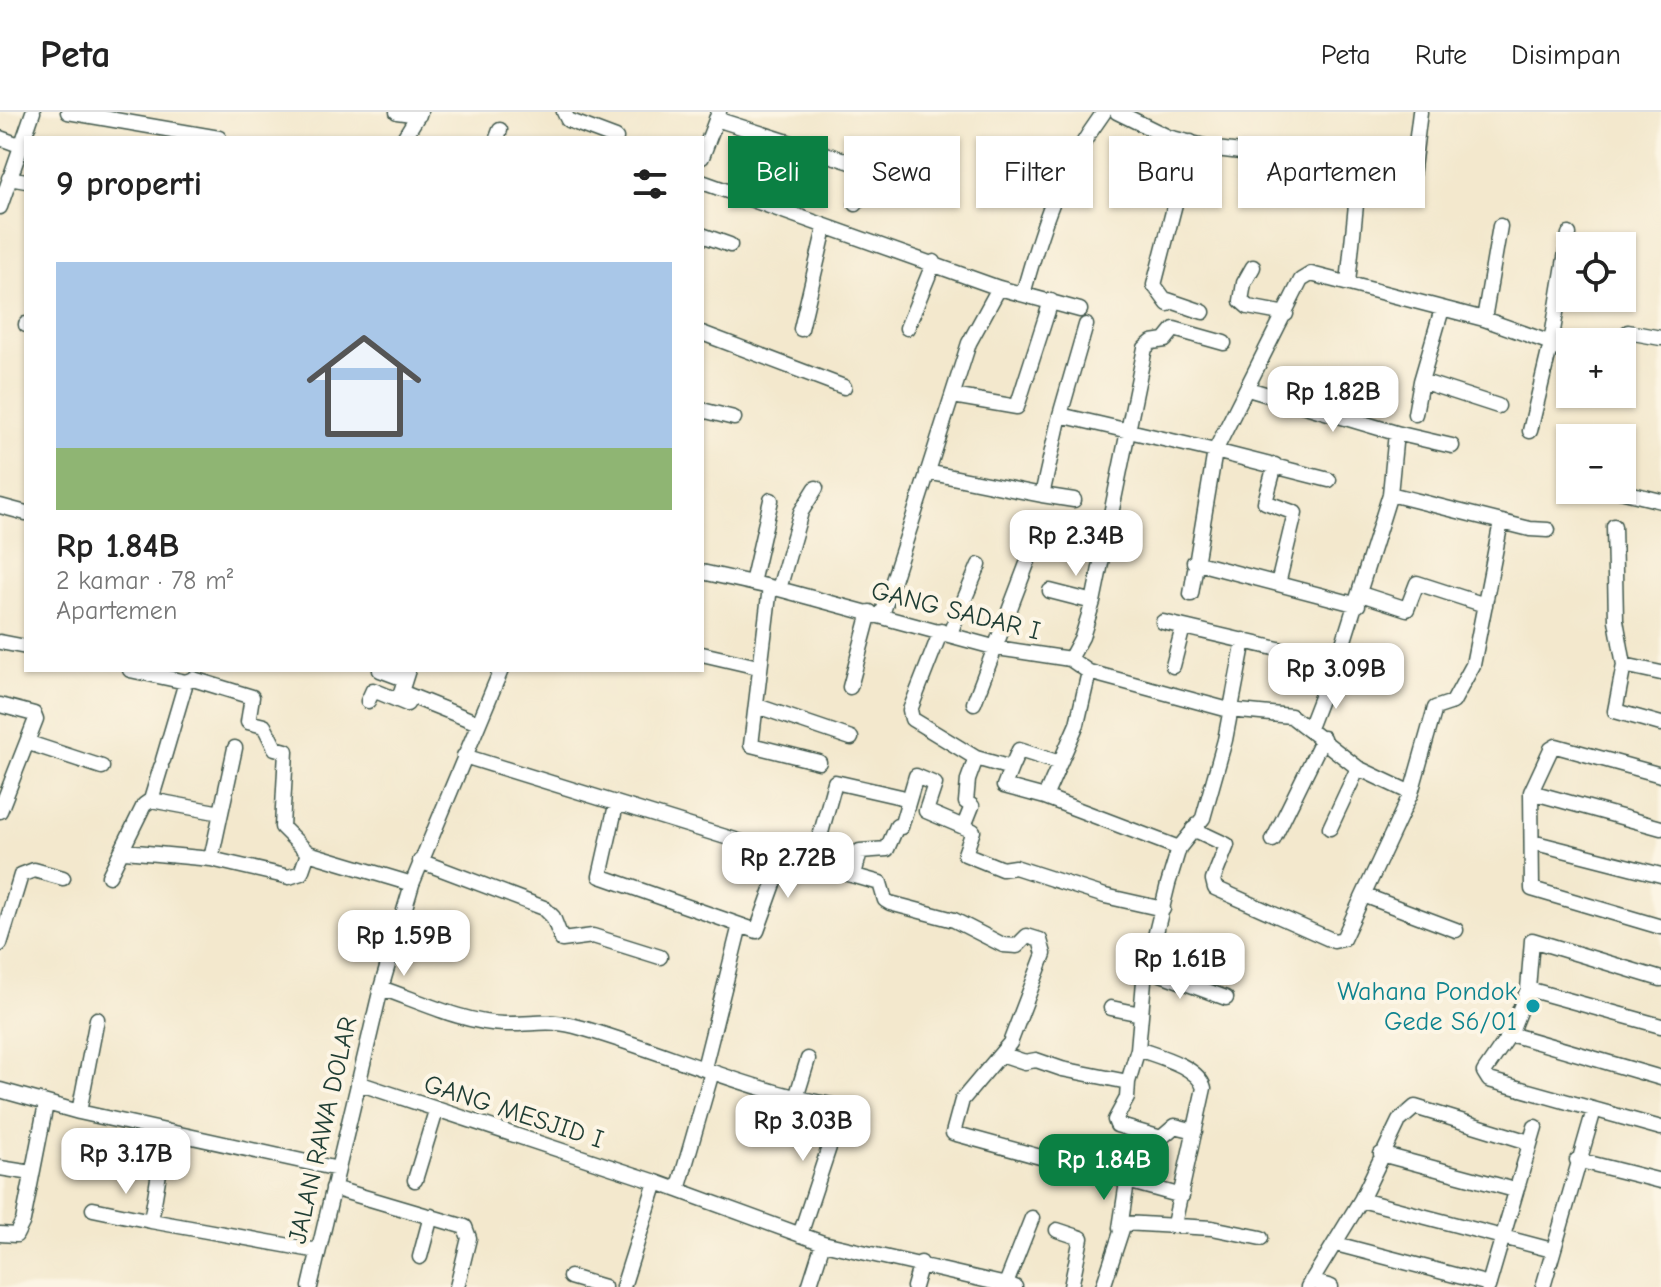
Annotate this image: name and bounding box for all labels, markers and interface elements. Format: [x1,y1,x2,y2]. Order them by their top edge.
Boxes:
text: Peta [40,33,111,77]
text: Peta [1321,39,1371,71]
text: Rute [1415,39,1467,71]
text: Disimpan [1511,39,1621,71]
chip: Beli [728,136,828,208]
chip: Sewa [844,136,960,208]
chip: Filter [976,136,1093,208]
chip: Baru [1109,136,1222,208]
chip: Apartemen [1238,136,1425,208]
icon: filters [628,162,672,206]
text: 9 properti [56,164,202,204]
map controls [1556,232,1636,504]
button: locate [1556,232,1636,312]
icon: home [292,314,436,458]
button: + [1556,328,1636,408]
pin: Rp 1.82B [1250,366,1416,434]
text: Rp 1.82B [1285,377,1381,407]
button: − [1556,424,1636,504]
pin: Rp 2.34B [993,510,1159,578]
text: Rp 2.34B [1028,521,1124,551]
text: Rp 1.84B [56,526,179,566]
text: 2 kamar · 78 m² [56,566,233,596]
street label: GANG SADAR I [868,575,1044,647]
text: Apartemen [56,596,177,626]
pin: Rp 3.09B [1253,643,1419,711]
text: Rp 3.09B [1286,654,1386,684]
pin: Rp 2.72B [705,832,871,900]
text: Rp 2.72B [740,843,836,873]
pin: Rp 1.59B [321,910,487,978]
text: Rp 1.59B [356,921,452,951]
pin: Rp 1.61B [1097,933,1263,1001]
text: Rp 1.61B [1134,944,1226,974]
place label: Wahana Pondok Gede S6/01 [1337,977,1517,1037]
marker: Wahana Pondok Gede S6/01 [1524,997,1542,1015]
street label: JALAN RAWA DOLAR [282,1014,364,1247]
street label: GANG MESJID I [420,1069,607,1155]
pin: Rp 3.03B [720,1095,886,1163]
text: Rp 3.03B [753,1106,853,1136]
pin: Rp 3.17B [43,1128,209,1196]
pin: Rp 1.84B [1021,1134,1187,1202]
text: Rp 3.17B [79,1139,173,1169]
text: Rp 1.84B [1057,1145,1151,1175]

